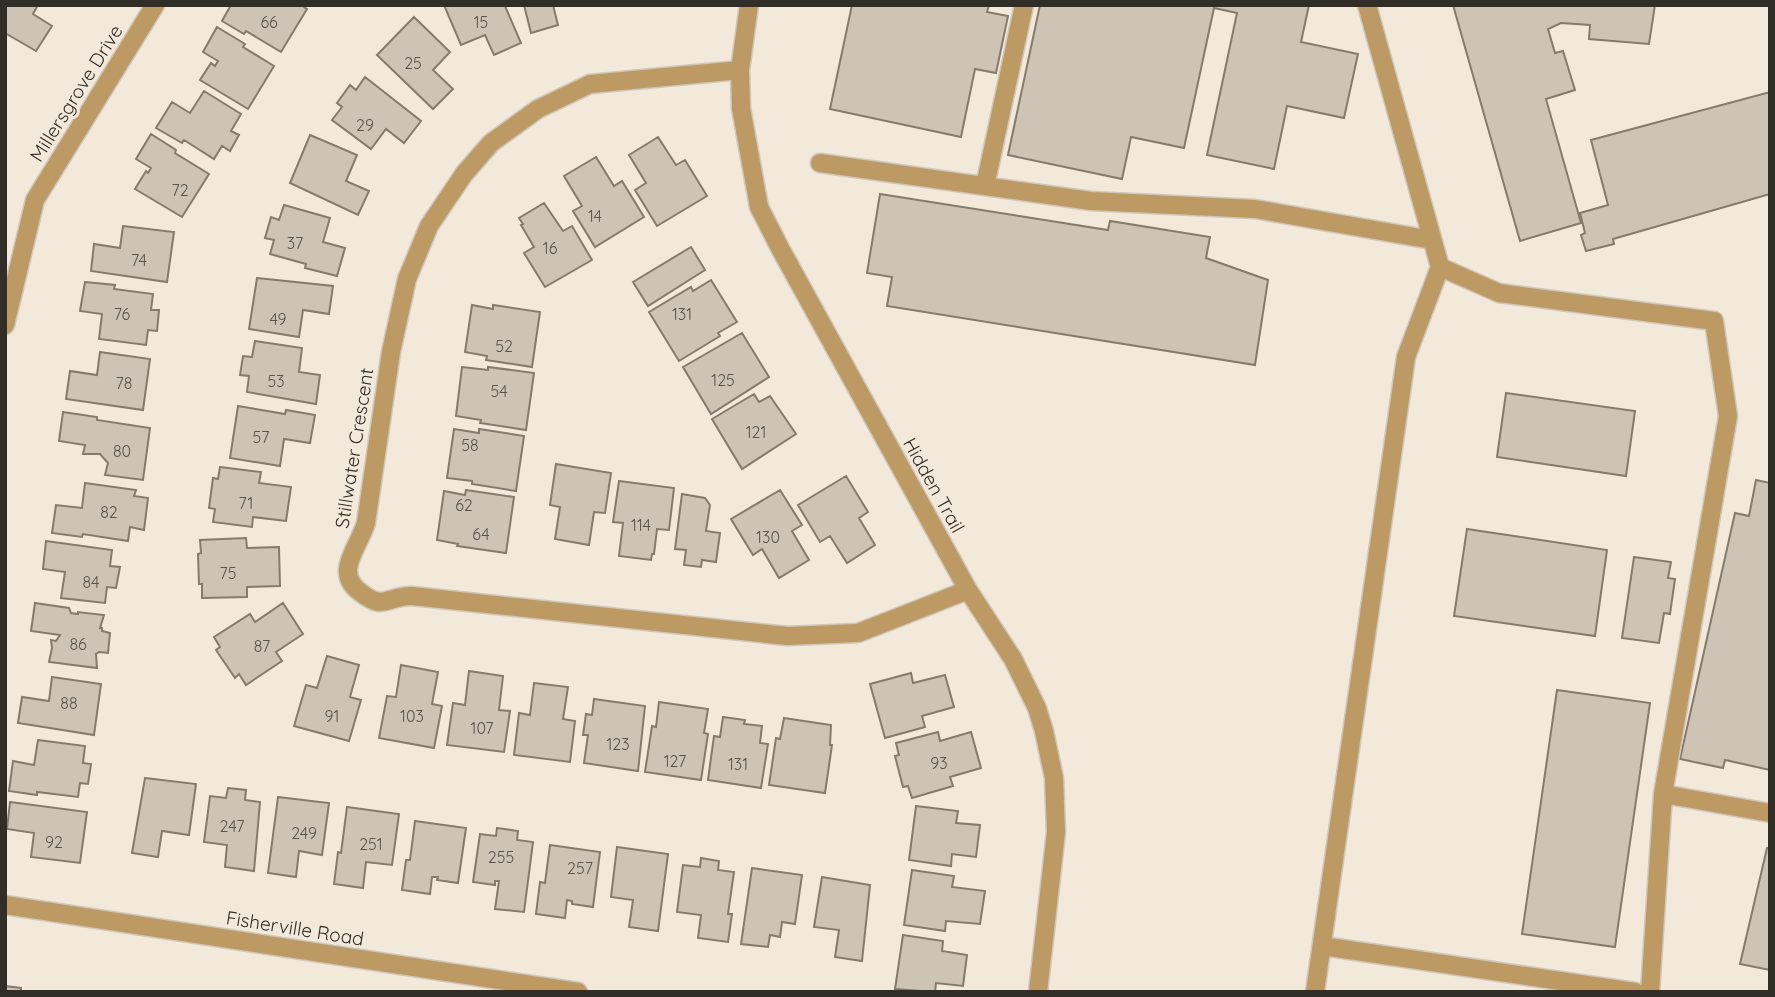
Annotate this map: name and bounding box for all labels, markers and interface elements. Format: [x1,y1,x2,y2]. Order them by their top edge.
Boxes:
house number: 66 [260,12,278,32]
house number: 15 [474,12,488,32]
street label: Millersgrove Drive [24,20,128,166]
house number: 25 [404,53,422,73]
house number: 29 [356,115,374,135]
house number: 72 [171,180,189,200]
house number: 14 [588,206,602,226]
house number: 37 [287,233,303,253]
house number: 16 [543,238,558,258]
house number: 74 [131,250,147,270]
house number: 76 [114,304,131,324]
house number: 131 [672,304,692,324]
house number: 49 [269,309,287,329]
house number: 52 [495,336,513,356]
street label: Stillwater Crescent [329,366,379,530]
house number: 125 [711,370,735,390]
house number: 53 [267,371,285,391]
house number: 78 [116,373,132,393]
house number: 54 [490,381,508,401]
house number: 121 [746,422,766,442]
house number: 57 [253,427,269,447]
street label: Hidden Trail [898,433,970,537]
house number: 58 [461,435,479,455]
house number: 80 [113,441,131,461]
house number: 71 [239,493,253,513]
house number: 62 [455,495,473,515]
house number: 82 [100,502,118,522]
house number: 114 [631,515,651,535]
house number: 64 [472,524,490,544]
house number: 130 [756,527,780,547]
house number: 75 [220,563,236,583]
house number: 84 [82,572,100,592]
house number: 86 [69,634,87,654]
house number: 87 [254,636,270,656]
house number: 88 [60,693,78,713]
house number: 91 [325,706,339,726]
house number: 103 [400,706,424,726]
house number: 107 [471,718,493,738]
house number: 123 [606,734,630,754]
house number: 127 [664,751,686,771]
house number: 93 [930,753,948,773]
house number: 131 [728,754,748,774]
house number: 247 [220,816,244,836]
house number: 249 [291,823,317,843]
house number: 92 [45,832,63,852]
house number: 251 [359,834,383,854]
house number: 255 [488,847,514,867]
house number: 257 [567,858,593,878]
street label: Fisherville Road [224,905,366,951]

